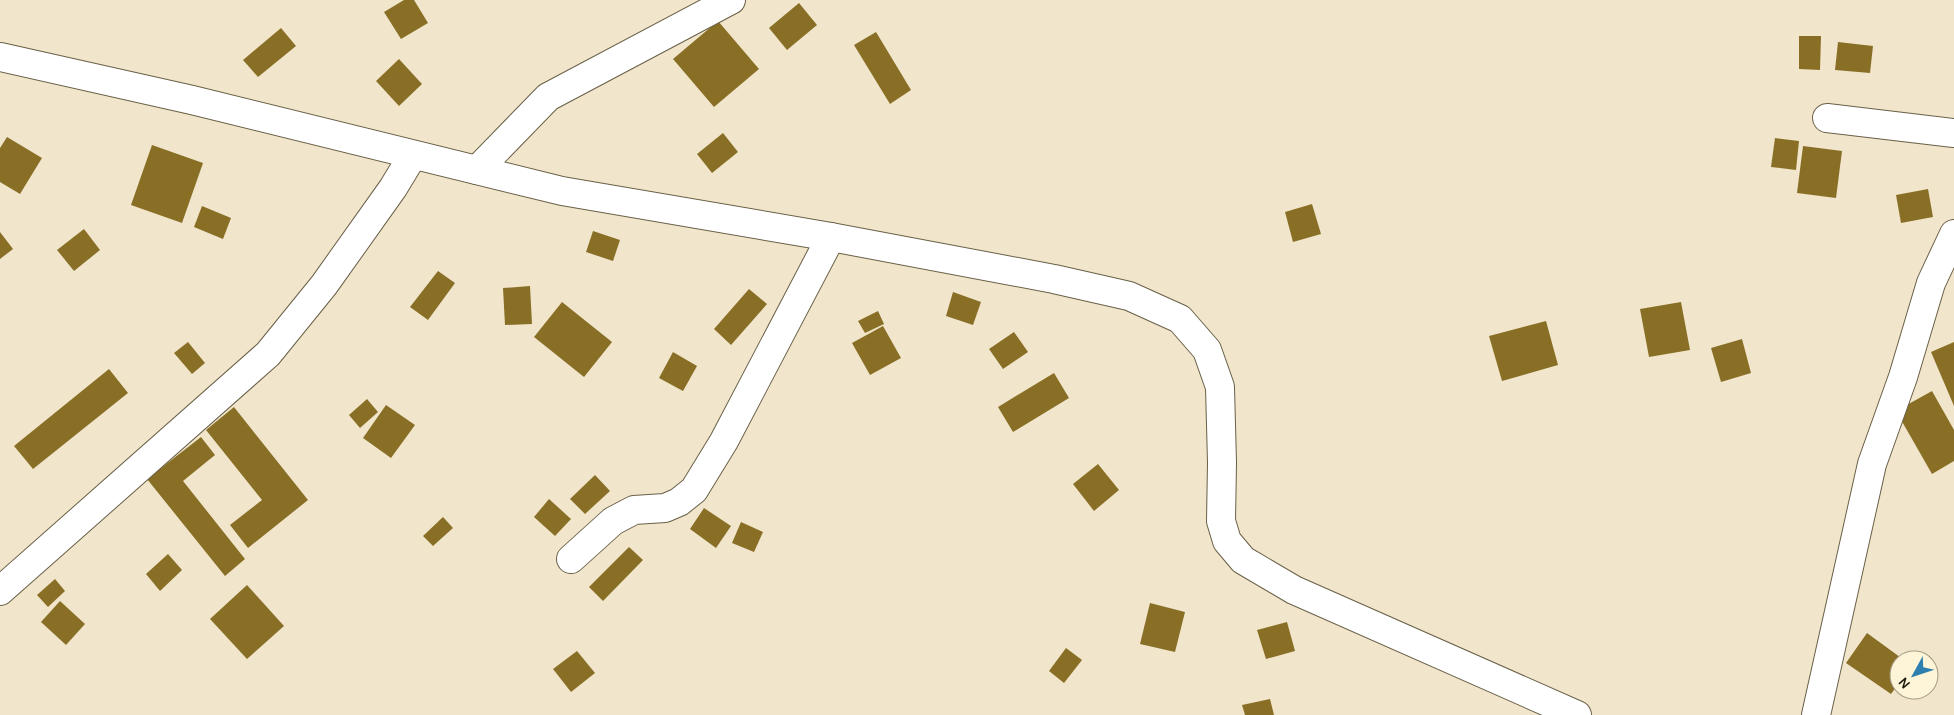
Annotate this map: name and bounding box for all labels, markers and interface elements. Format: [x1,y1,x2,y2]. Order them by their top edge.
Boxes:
north arrow [1889,650,1939,700]
text: N [1895,674,1914,692]

